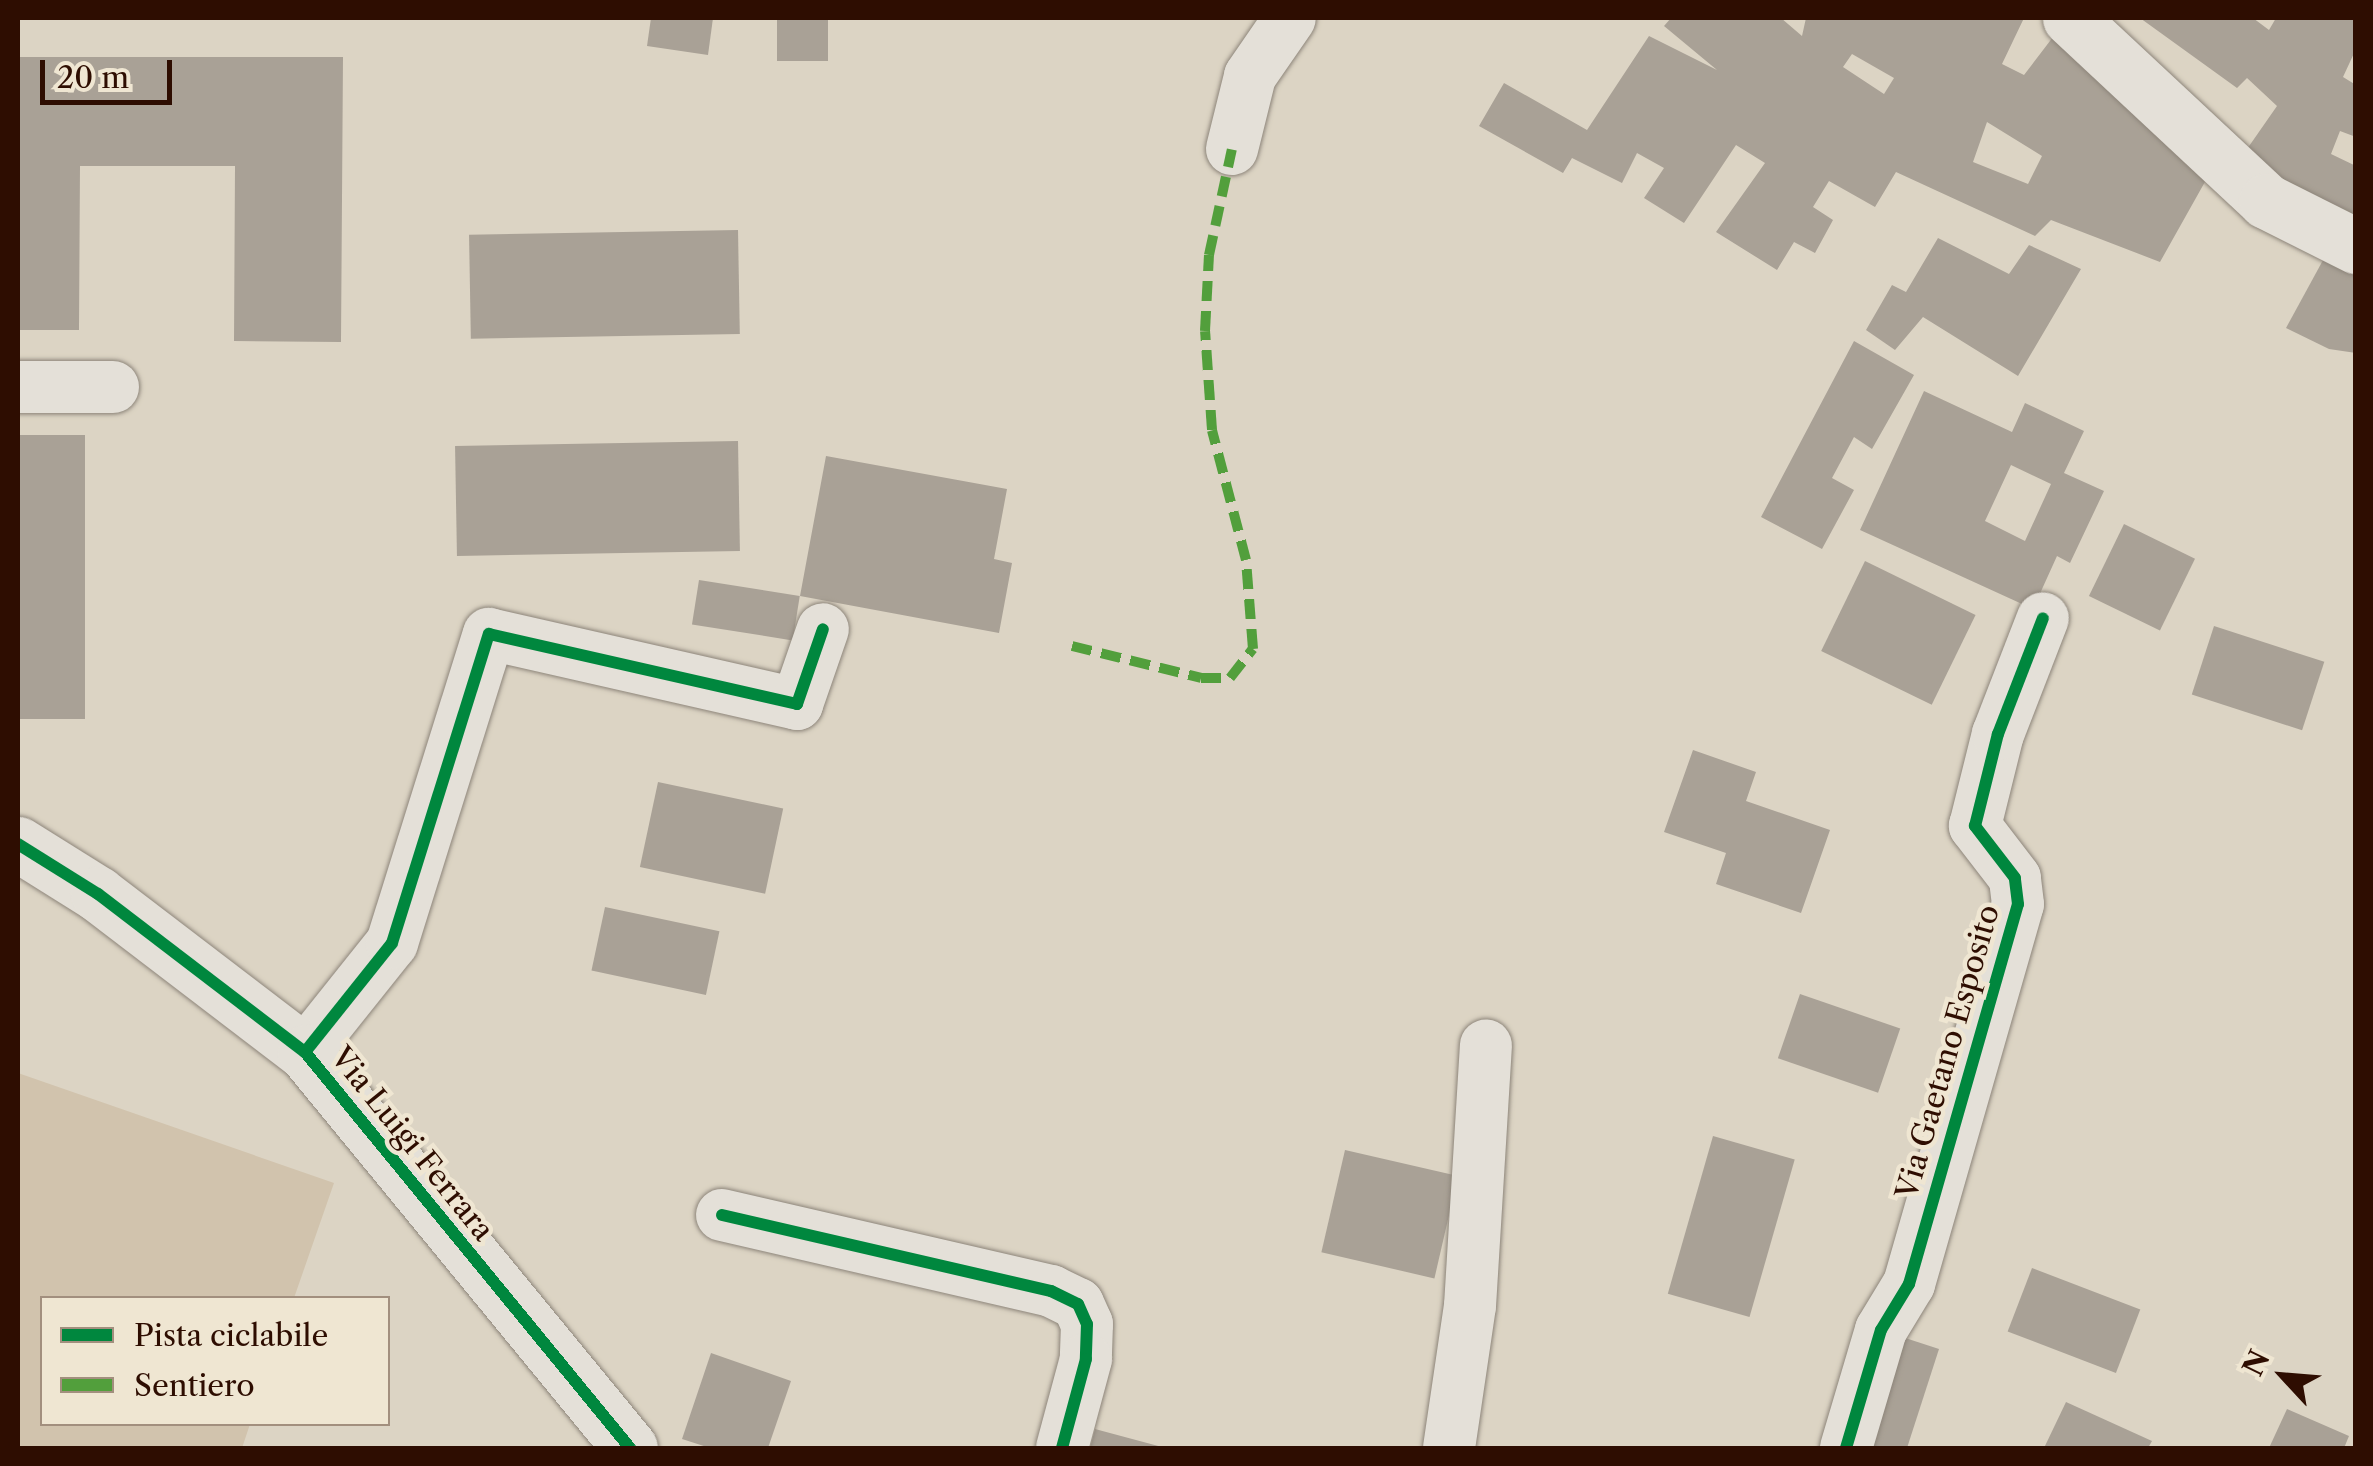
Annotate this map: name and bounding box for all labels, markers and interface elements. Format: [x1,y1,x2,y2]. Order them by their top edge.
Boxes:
scale bar [45,40,178,102]
text: 20 m [57,59,129,96]
street label: Via Gaetano Esposito [1889,901,2007,1203]
street label: Via Luigi Ferrara [323,1040,501,1248]
legend [40,1296,390,1426]
text: Pista ciclabile [134,1317,328,1354]
north arrow [2233,1326,2333,1426]
text: N [2235,1344,2277,1381]
text: Sentiero [134,1367,255,1404]

